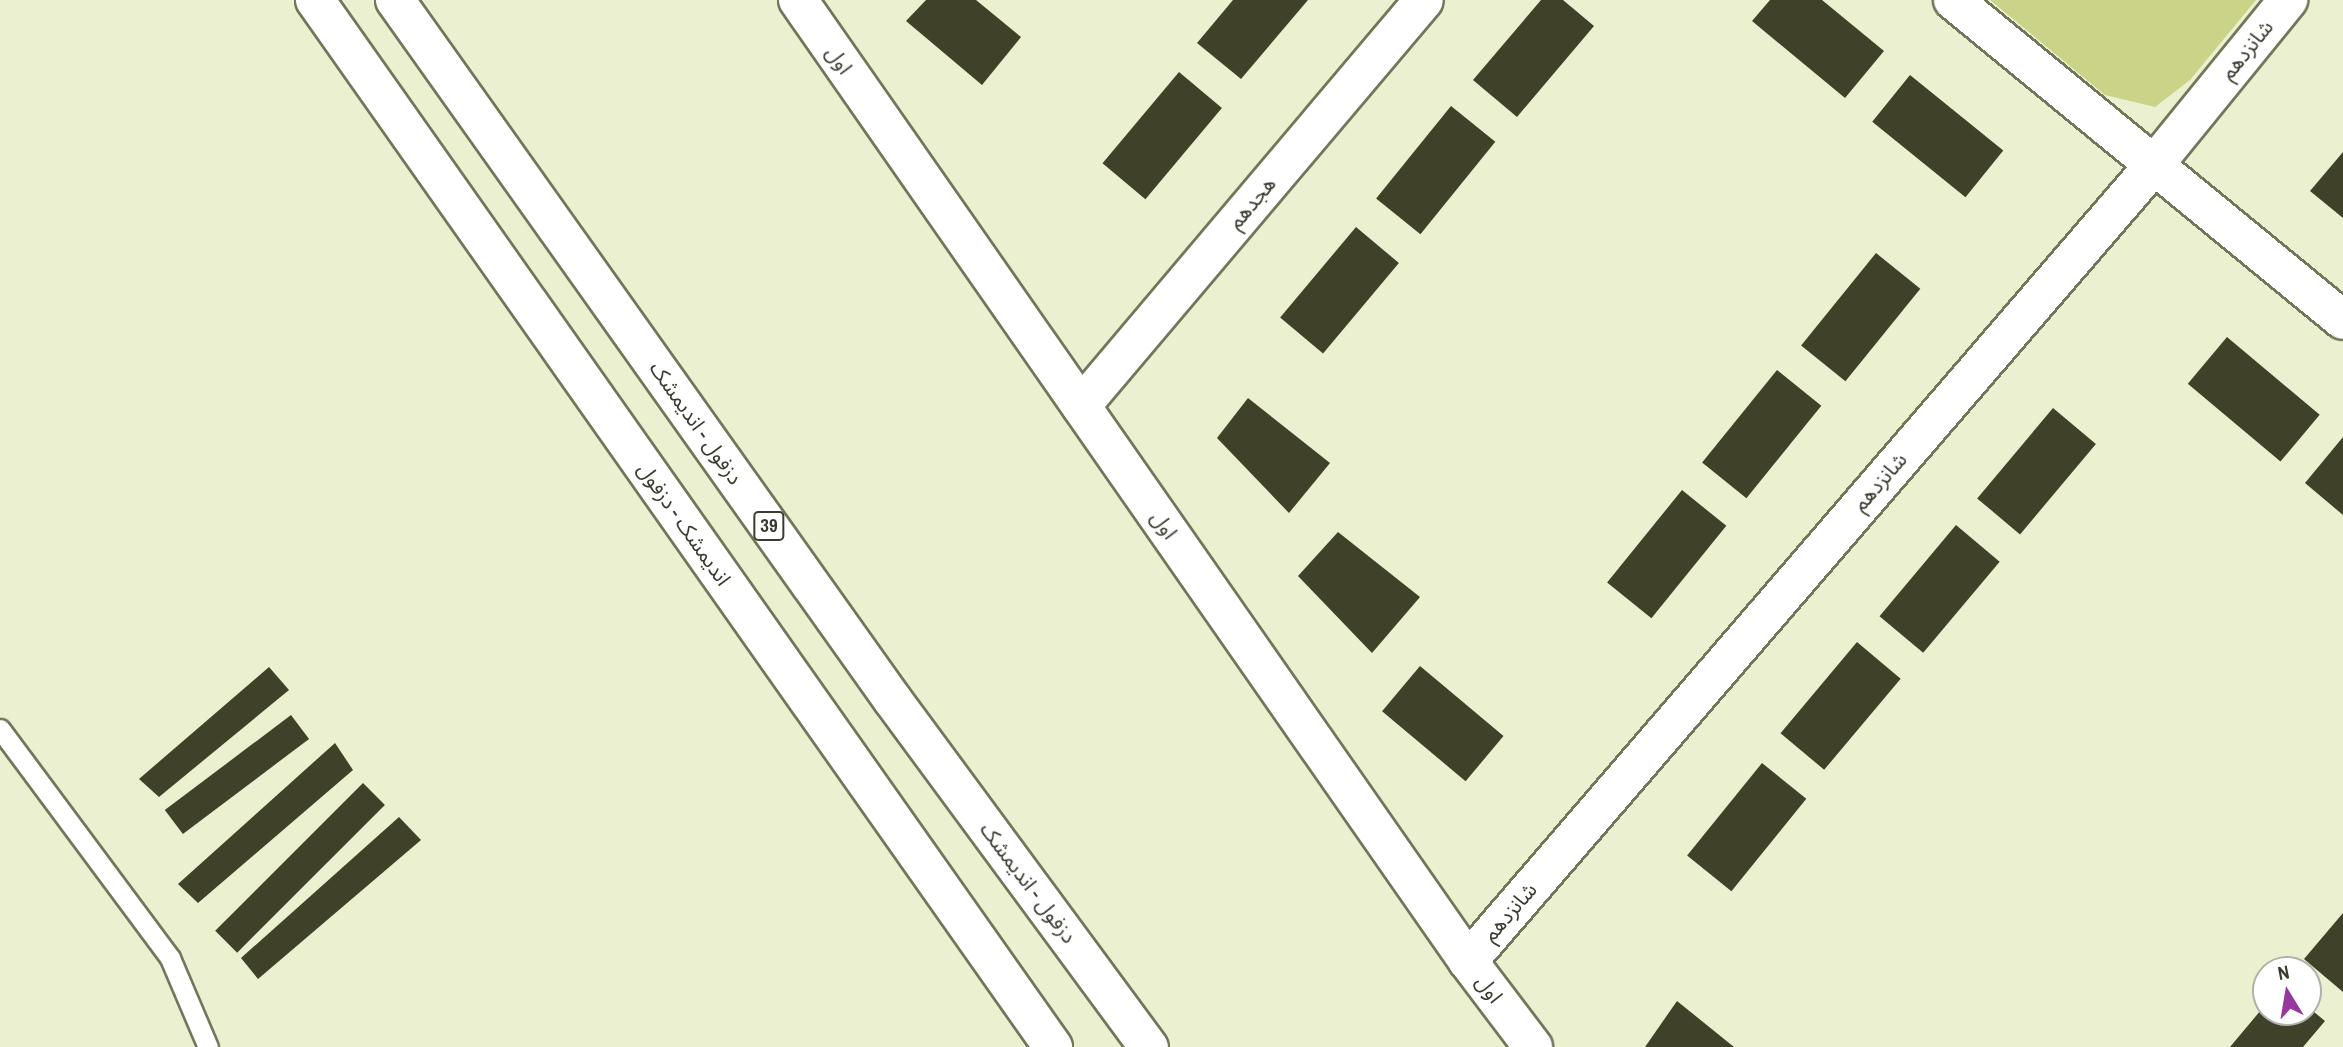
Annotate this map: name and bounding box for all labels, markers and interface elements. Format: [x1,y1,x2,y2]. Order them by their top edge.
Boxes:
street label: شانزدهم [2215,15,2279,85]
street label: اول [820,41,858,79]
street label: هجدهم [1223,172,1281,234]
street label: دزفول - اندیمشک [644,356,748,490]
street label: شانزدهم [1848,447,1912,517]
street label: اندیمشک - دزفول [632,457,736,591]
street label: اول [1145,506,1183,544]
road number: 39 [753,510,785,541]
street label: دزفول - اندیمشک [974,818,1082,948]
street label: شانزدهم [1478,877,1542,947]
north arrow [2252,956,2322,1026]
text: N [2275,959,2291,986]
street label: اول [1470,970,1508,1008]

